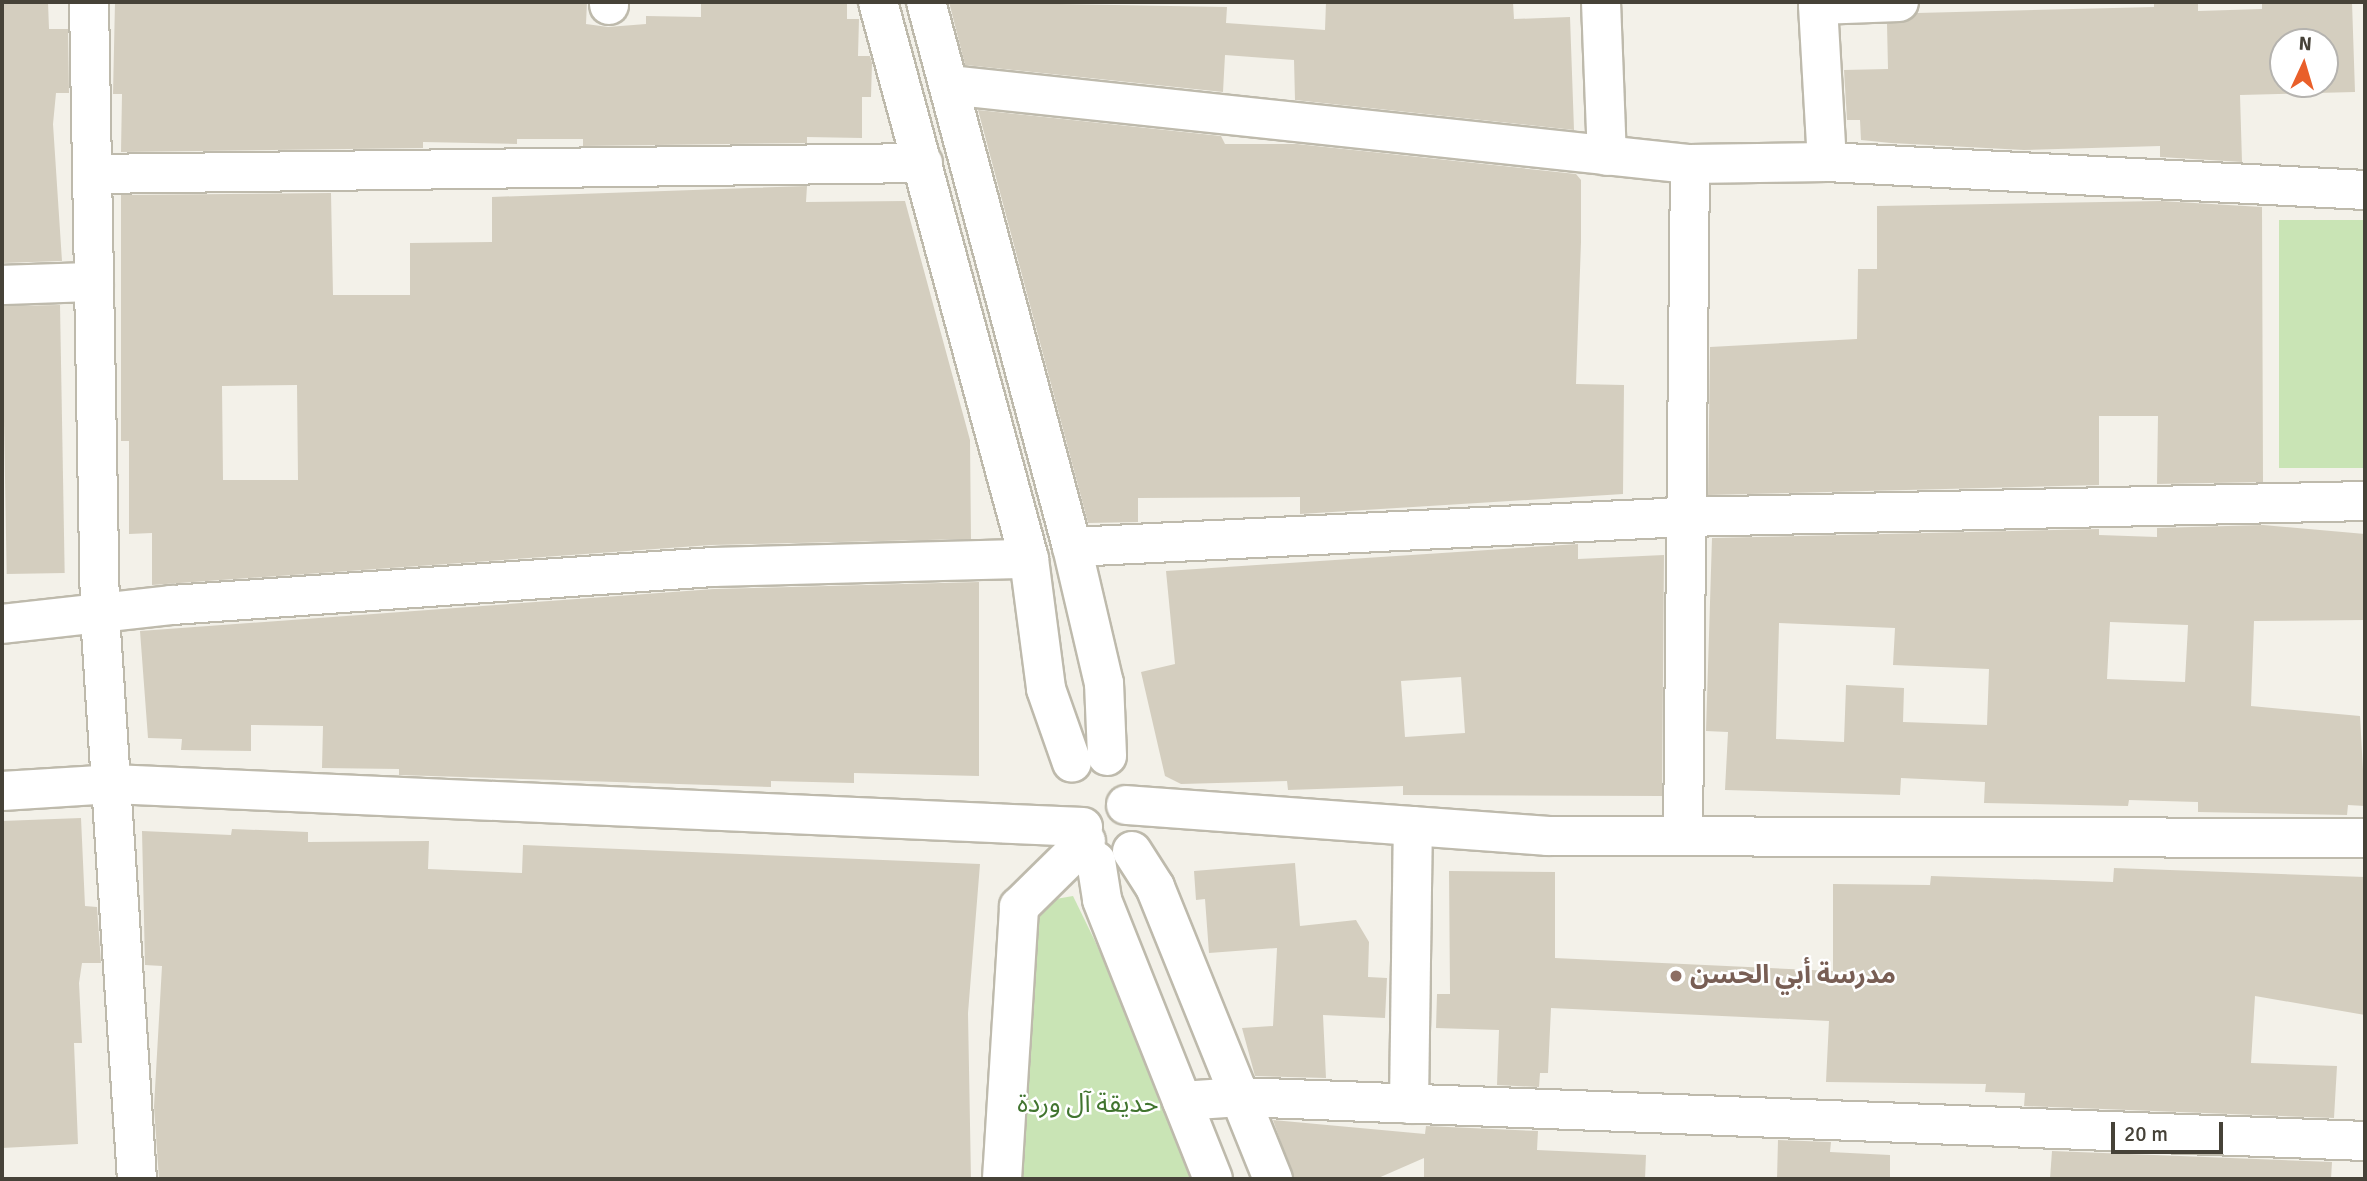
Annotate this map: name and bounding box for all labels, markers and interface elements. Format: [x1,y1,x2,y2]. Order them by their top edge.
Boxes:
north arrow [2269,28,2339,98]
text: N [2298,32,2313,56]
place label: مدرسة أبي الحسن [1690,960,1896,992]
marker: مدرسة أبي الحسن [1668,968,1684,984]
park label: حديقة آل وردة [1017,1089,1159,1121]
scale bar [2115,1108,2227,1152]
text: 20 m [2124,1121,2168,1147]

